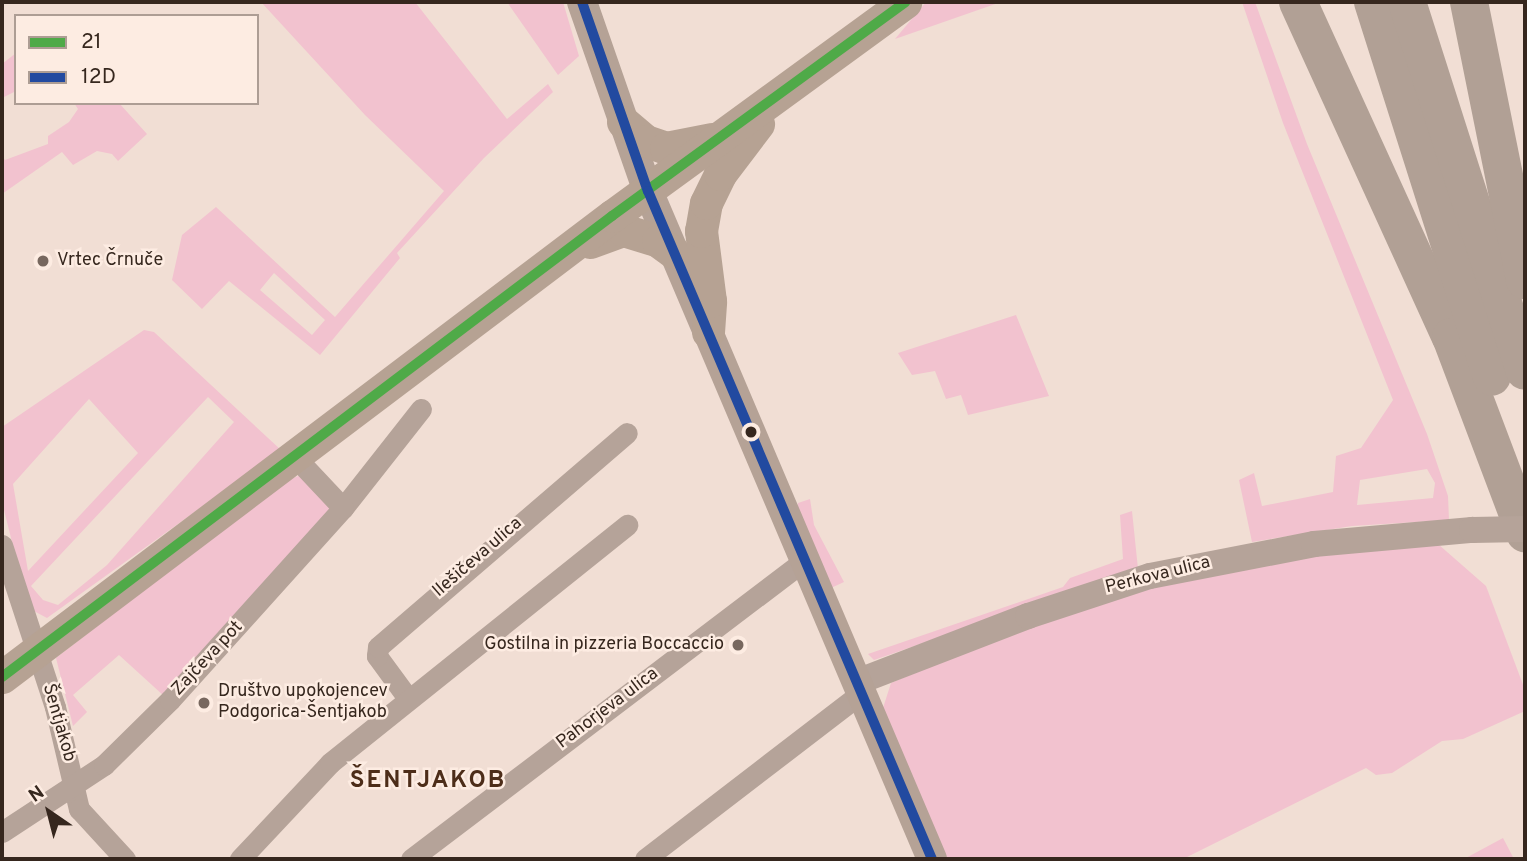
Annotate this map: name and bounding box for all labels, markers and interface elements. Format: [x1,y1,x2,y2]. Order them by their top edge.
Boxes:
legend [14,14,259,105]
text: 21 [81,29,102,56]
text: 12D [81,64,116,91]
place label: Vrtec Črnuče [57,250,163,272]
marker: Vrtec Črnuče [35,253,51,269]
unlabelled marker [744,425,758,439]
street label: Ilešičeva ulica [429,513,527,603]
street label: Perkova ulica [1103,553,1213,599]
street label: Zajčeva pot [168,617,248,701]
place label: Gostilna in pizzeria Boccaccio [484,634,724,656]
marker: Gostilna in pizzeria Boccaccio [730,637,746,653]
street label: Pahorjeva ulica [553,664,663,754]
street label: Šentjakob [37,681,79,765]
place label: Društvo upokojencev Podgorica-Šentjakob [218,682,388,724]
marker: Društvo upokojencev Podgorica-Šentjakob [196,695,212,711]
district label: ŠENTJAKOB [351,768,505,796]
north arrow [14,777,84,847]
text: N [24,781,49,809]

